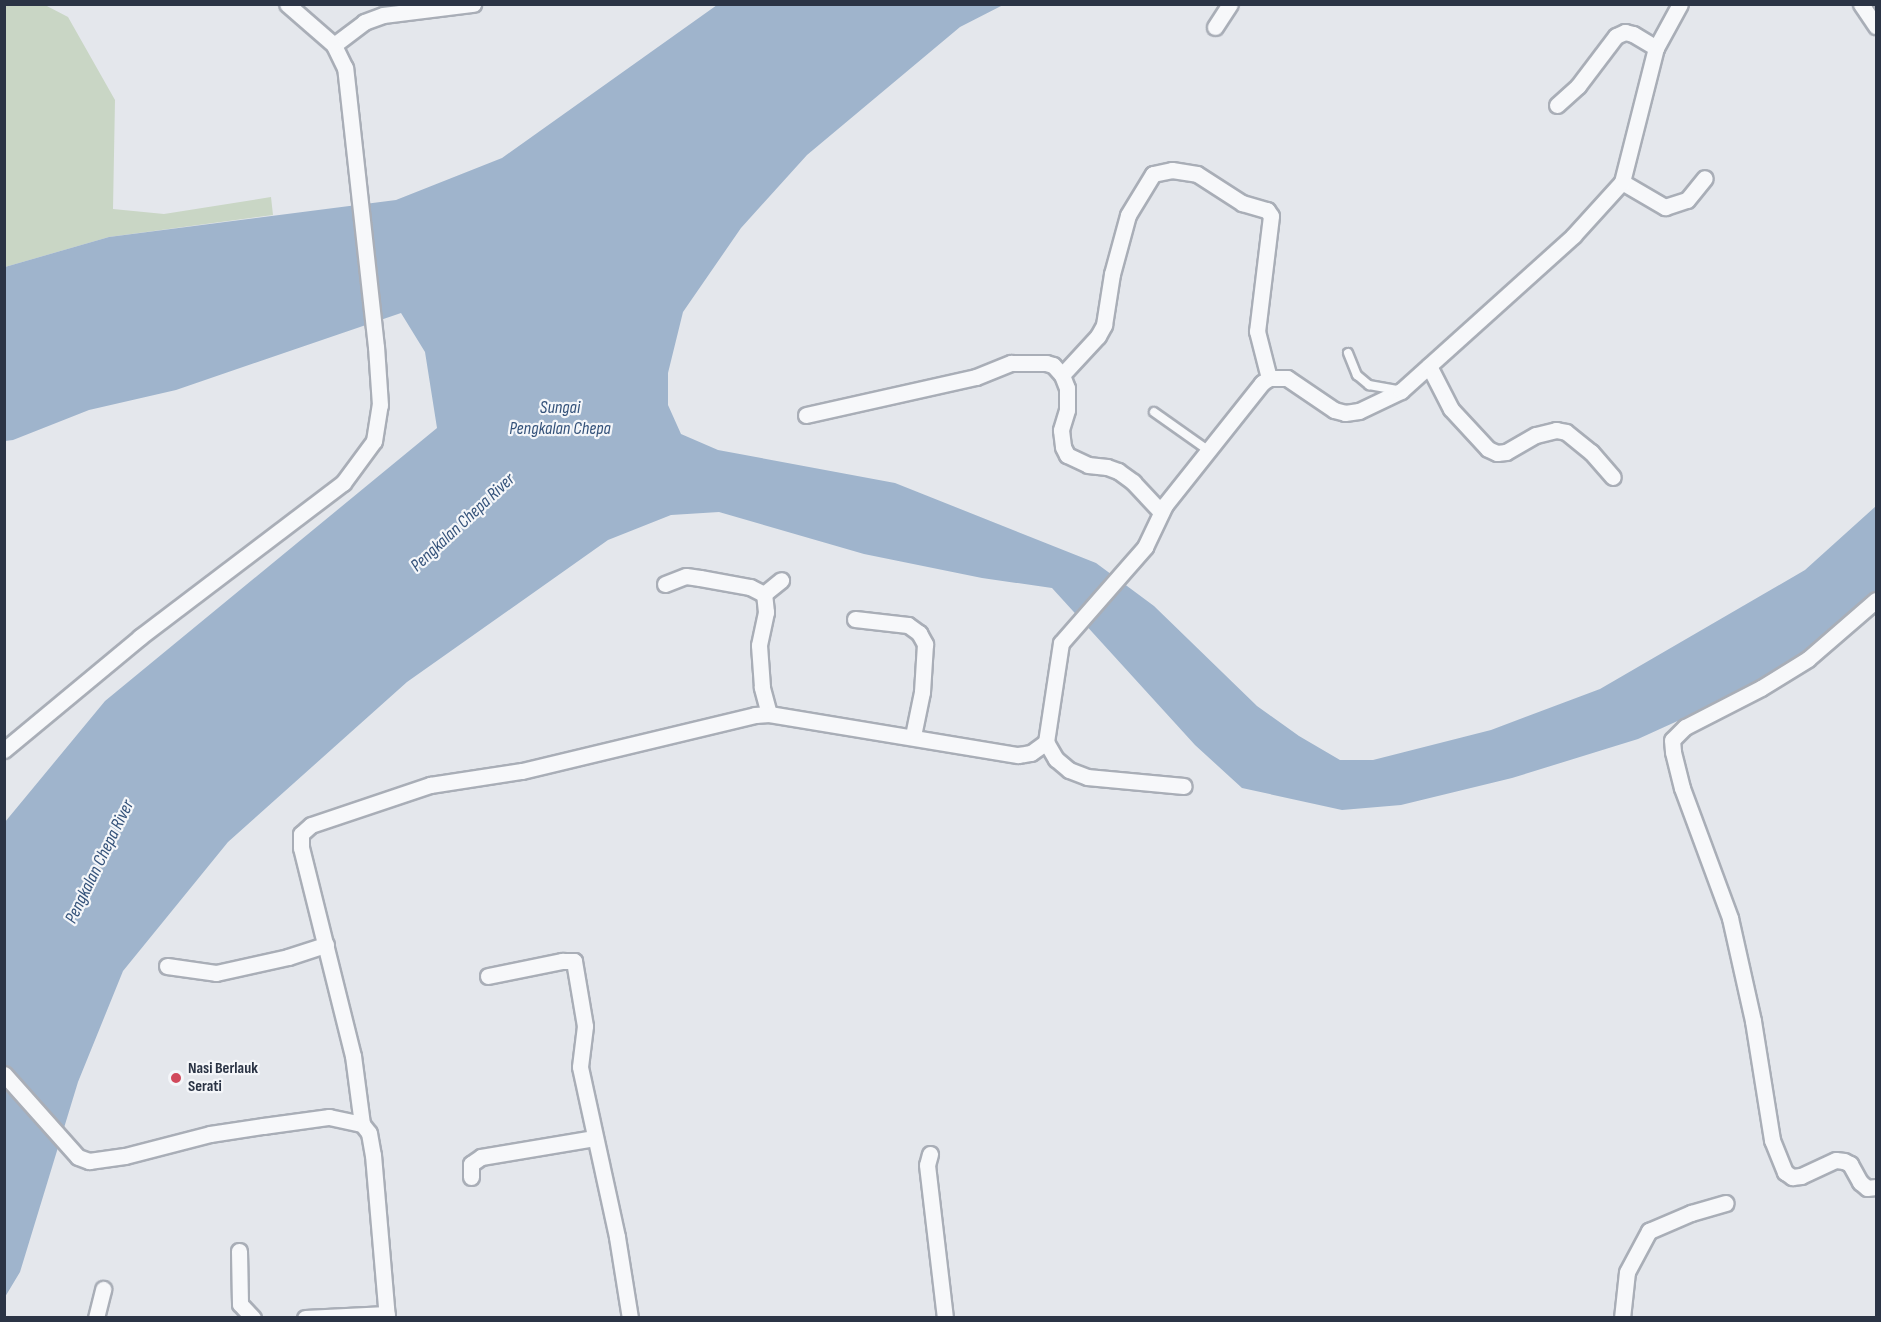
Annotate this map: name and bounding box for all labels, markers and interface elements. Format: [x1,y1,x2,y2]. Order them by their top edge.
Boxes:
water label: Sungai Pengkalan Chepa [509,398,611,440]
water label: Pengkalan Chepa River [406,469,520,577]
water label: Pengkalan Chepa River [61,797,139,927]
place label: Nasi Berlauk Serati [188,1059,258,1097]
marker: Nasi Berlauk Serati [169,1071,183,1085]

